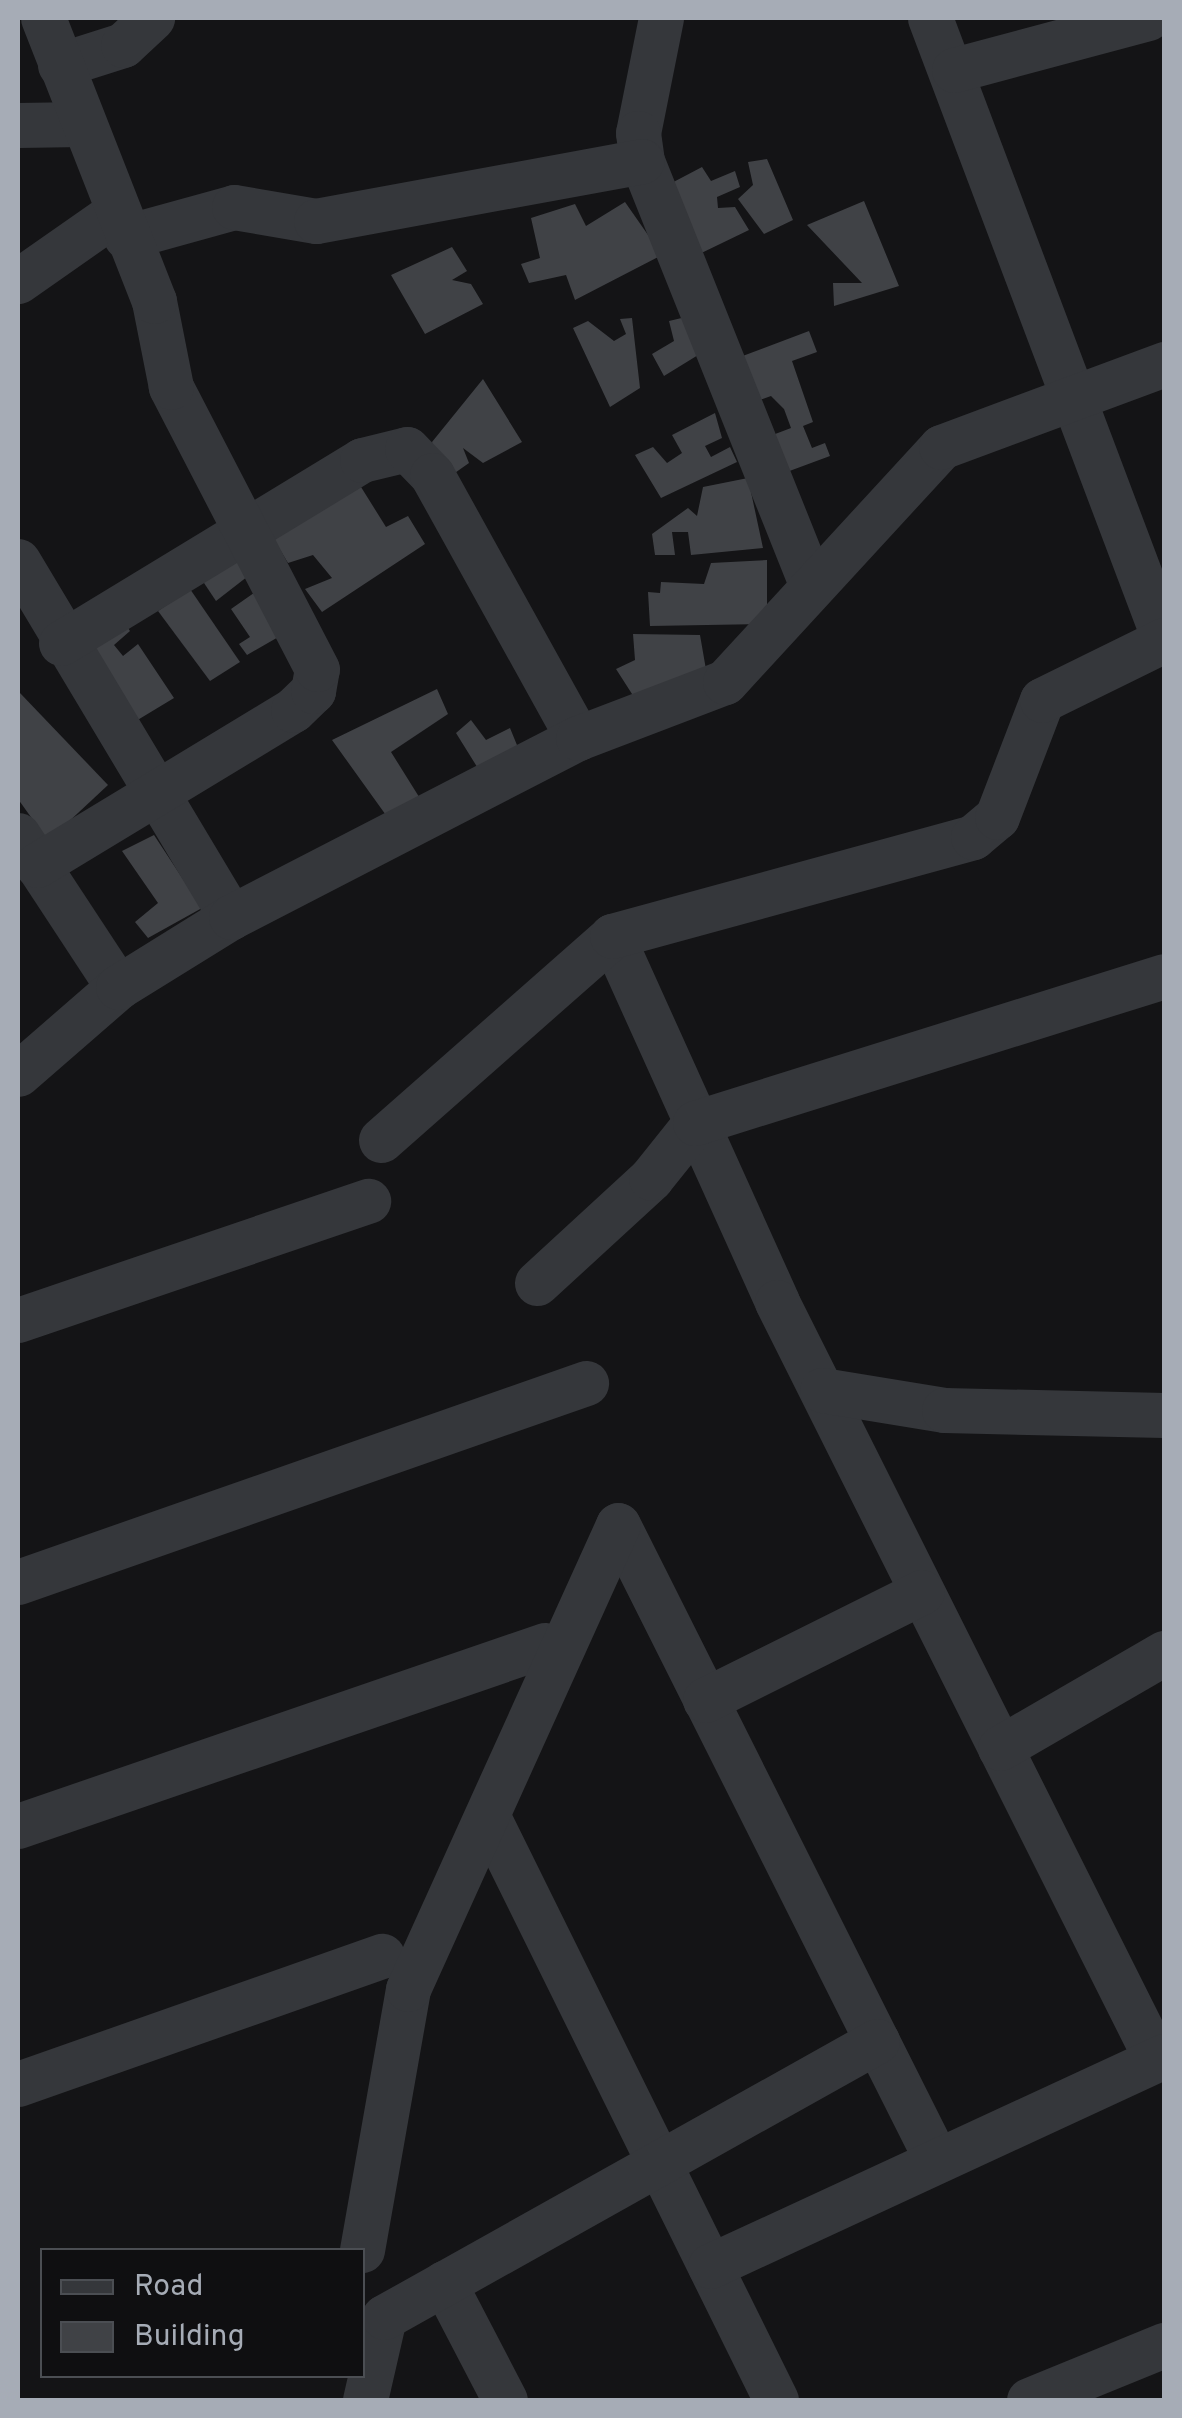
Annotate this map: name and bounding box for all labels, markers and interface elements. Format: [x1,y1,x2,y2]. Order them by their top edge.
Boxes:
legend [40,2248,365,2378]
text: Road [134,2269,203,2306]
text: Building [134,2319,245,2356]

